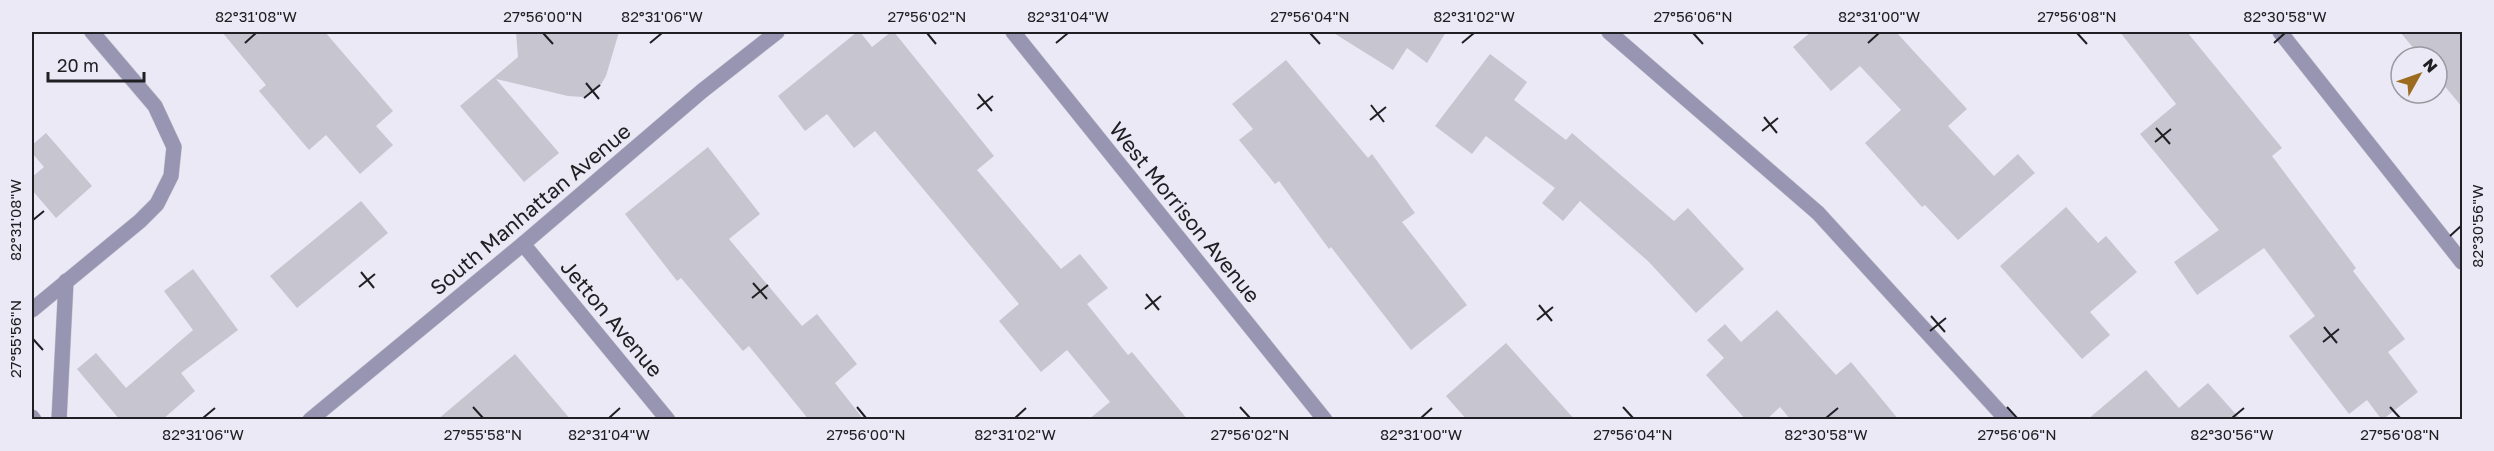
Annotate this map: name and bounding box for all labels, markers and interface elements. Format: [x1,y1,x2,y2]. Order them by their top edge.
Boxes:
text: 82°31'08"W [215,7,297,25]
text: 27°56'00"N [503,7,583,25]
text: 82°31'06"W [621,7,703,25]
text: 27°56'02"N [888,7,966,25]
text: 82°31'04"W [1027,7,1109,25]
text: 27°56'04"N [1270,7,1350,25]
text: 82°31'02"W [1433,7,1515,25]
text: 27°56'06"N [1653,7,1733,25]
text: 82°31'00"W [1838,7,1920,25]
text: 27°56'08"N [2037,7,2117,25]
text: 82°30'58"W [2243,7,2327,25]
scale bar [48,45,144,83]
north arrow [2389,45,2449,105]
text: 20 m [57,54,99,76]
text: N [2419,54,2442,76]
street label: West Morrison Avenue [1104,116,1266,308]
street label: South Manhattan Avenue [425,118,635,300]
text: 82°31'08"W [6,179,24,261]
text: 82°30'56"W [2468,184,2486,268]
street label: Jetton Avenue [555,254,669,382]
text: 27°55'56"N [6,300,24,378]
text: 82°31'06"W [162,425,244,443]
text: 27°55'58"N [444,425,522,443]
text: 82°31'04"W [568,425,650,443]
text: 27°56'00"N [826,425,906,443]
text: 82°31'02"W [974,425,1056,443]
text: 27°56'02"N [1211,425,1289,443]
text: 82°31'00"W [1380,425,1462,443]
text: 27°56'04"N [1593,425,1673,443]
text: 82°30'58"W [1784,425,1868,443]
text: 27°56'06"N [1977,425,2057,443]
text: 82°30'56"W [2190,425,2274,443]
text: 27°56'08"N [2360,425,2440,443]

